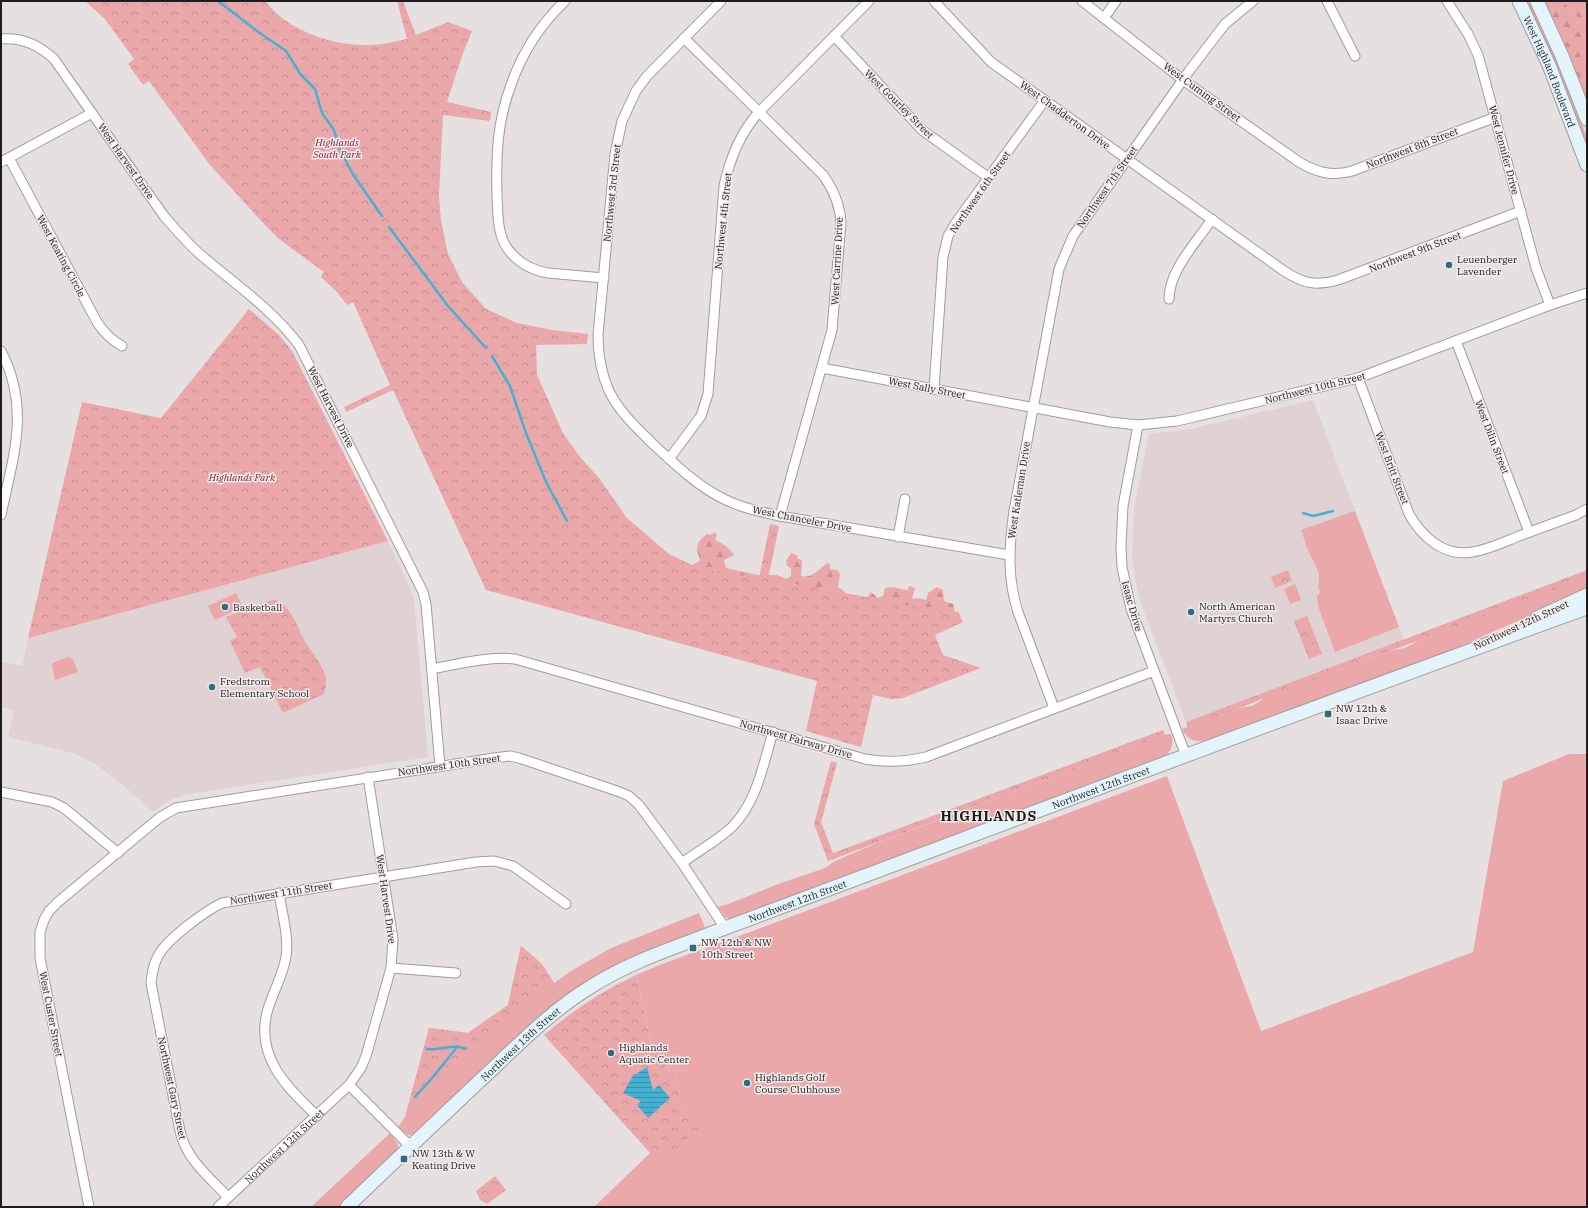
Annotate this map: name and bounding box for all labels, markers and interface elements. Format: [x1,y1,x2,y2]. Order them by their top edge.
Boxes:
street label: West Highland Boulevard [1520,14,1579,129]
street label: West Cuming Street [1161,59,1244,125]
street label: West Gourley Street [862,67,937,142]
street label: West Chadderton Drive [1017,78,1113,152]
street label: West Jennifer Drive [1486,104,1522,196]
street label: West Harvest Drive [95,120,157,202]
street label: Northwest 8th Street [1364,124,1460,172]
park label: Highlands South Park [312,136,362,161]
street label: Northwest 3rd Street [600,143,624,243]
street label: Northwest 7th Street [1074,143,1141,231]
street label: Northwest 6th Street [947,148,1014,236]
street label: Northwest 4th Street [711,171,735,270]
street label: West Keating Circle [34,213,88,299]
street label: West Carrine Drive [828,217,846,305]
street label: Northwest 9th Street [1367,228,1463,276]
place label: Leuenberger Lavender [1457,253,1518,278]
marker: Leuenberger Lavender [1444,260,1454,270]
street label: West Harvest Drive [305,364,357,450]
street label: Northwest 10th Street [1263,369,1367,407]
street label: West Sally Street [887,374,967,402]
street label: West Dilin Street [1472,398,1512,476]
street label: West Britt Street [1372,430,1412,507]
street label: West Katleman Drive [1005,440,1033,540]
park label: Highlands Park [208,471,276,484]
street label: West Chanceler Drive [751,503,853,535]
street label: Isaac Drive [1119,579,1145,633]
street label: Northwest 12th Street [1471,597,1571,653]
place label: North American Martyrs Church [1199,600,1276,625]
place label: Basketball [233,601,282,614]
marker: Basketball [220,602,230,612]
marker: North American Martyrs Church [1186,607,1196,617]
place label: Fredstrom Elementary School [220,675,309,700]
marker: Fredstrom Elementary School [207,682,217,692]
place label: NW 12th & Isaac Drive [1336,702,1388,727]
marker: NW 12th & Isaac Drive [1323,709,1333,719]
street label: Northwest Fairway Drive [738,717,854,761]
street label: Northwest 10th Street [397,751,502,779]
street label: Northwest 12th Street [1050,763,1152,812]
district label: HIGHLANDS [941,807,1037,825]
street label: West Harvest Drive [373,854,399,944]
street label: Northwest 12th Street [747,877,849,925]
street label: Northwest 11th Street [229,878,334,908]
place label: NW 12th & NW 10th Street [701,936,772,961]
marker: NW 12th & NW 10th Street [688,943,698,953]
street label: West Custer Street [36,970,66,1058]
street label: Northwest 13th Street [478,1004,563,1084]
street label: Northwest Gary Street [155,1036,189,1141]
place label: Highlands Aquatic Center [619,1041,690,1066]
marker: Highlands Aquatic Center [606,1048,616,1058]
place label: Highlands Golf Course Clubhouse [755,1071,840,1096]
marker: Highlands Golf Course Clubhouse [742,1078,752,1088]
street label: Northwest 12th Street [242,1105,327,1186]
place label: NW 13th & W Keating Drive [412,1147,476,1172]
marker: NW 13th & W Keating Drive [399,1154,409,1164]

